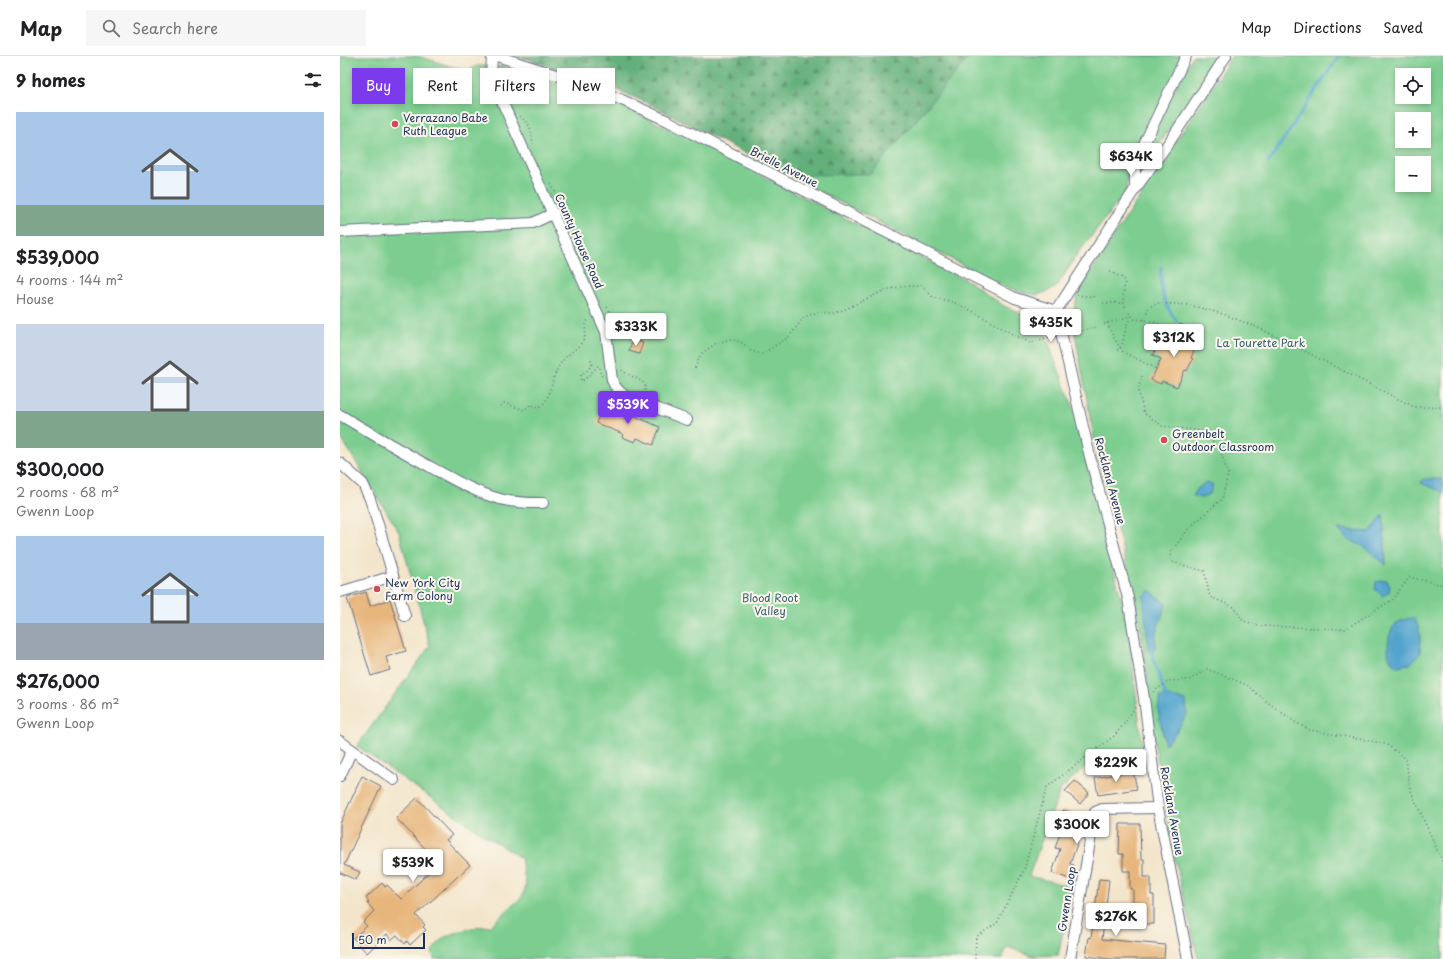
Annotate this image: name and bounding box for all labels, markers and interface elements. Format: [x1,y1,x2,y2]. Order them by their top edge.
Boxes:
search box [86,10,366,46]
text: Map [20,14,62,42]
text: Search here [132,16,218,39]
icon: search [100,17,122,39]
text: Map [1241,17,1271,38]
text: Directions [1293,17,1361,38]
text: Saved [1383,17,1423,38]
text: 9 homes [16,67,85,93]
chip: Buy [352,68,405,104]
chip: Rent [413,68,472,104]
chip: Filters [480,68,549,104]
chip: New [557,68,615,104]
map controls [1395,68,1431,192]
button: locate [1395,68,1431,104]
icon: filters [302,69,324,91]
place label: Verrazano Babe Ruth League [403,109,488,139]
button: + [1395,112,1431,148]
marker: Verrazano Babe Ruth League [390,119,400,129]
icon: home [134,138,206,210]
street label: Brielle Avenue [747,142,821,191]
pin: $634K [1103,143,1159,177]
text: $634K [1109,146,1153,165]
button: − [1395,156,1431,192]
street label: County House Road [551,190,608,291]
text: $539,000 [16,244,99,270]
text: 4 rooms · 144 m² [16,270,124,289]
text: House [16,289,54,308]
pin: $435K [1023,309,1079,343]
text: $435K [1029,312,1073,331]
pin: $333K [608,313,664,347]
text: $333K [614,316,658,335]
pin: $312K [1146,324,1202,358]
text: $312K [1153,327,1195,346]
park label: La Tourette Park [1217,334,1306,351]
icon: home [134,350,206,422]
pin: $539K [600,391,656,425]
text: $539K [607,394,649,413]
place label: Greenbelt Outdoor Classroom [1172,425,1274,455]
street label: Rockland Avenue [1091,435,1130,526]
marker: Greenbelt Outdoor Classroom [1159,435,1169,445]
text: $300,000 [16,456,104,482]
text: 2 rooms · 68 m² [16,482,119,501]
text: Gwenn Loop [16,501,94,520]
icon: home [134,562,206,634]
place label: New York City Farm Colony [385,574,460,604]
marker: New York City Farm Colony [372,584,382,594]
park label: Blood Root Valley [742,589,799,619]
text: $276,000 [16,668,100,694]
text: 3 rooms · 86 m² [16,694,119,713]
text: Gwenn Loop [16,713,94,732]
pin: $229K [1088,749,1144,783]
text: $229K [1094,752,1138,771]
street label: Rockland Avenue [1156,765,1189,857]
pin: $300K [1049,811,1105,845]
text: $300K [1054,814,1100,833]
pin: $539K [385,849,441,883]
text: $539K [392,852,434,871]
street label: Gwenn Loop [1053,865,1080,933]
pin: $276K [1088,903,1144,937]
text: $276K [1095,906,1137,925]
scale bar [352,931,425,950]
text: 50 m [358,931,387,948]

